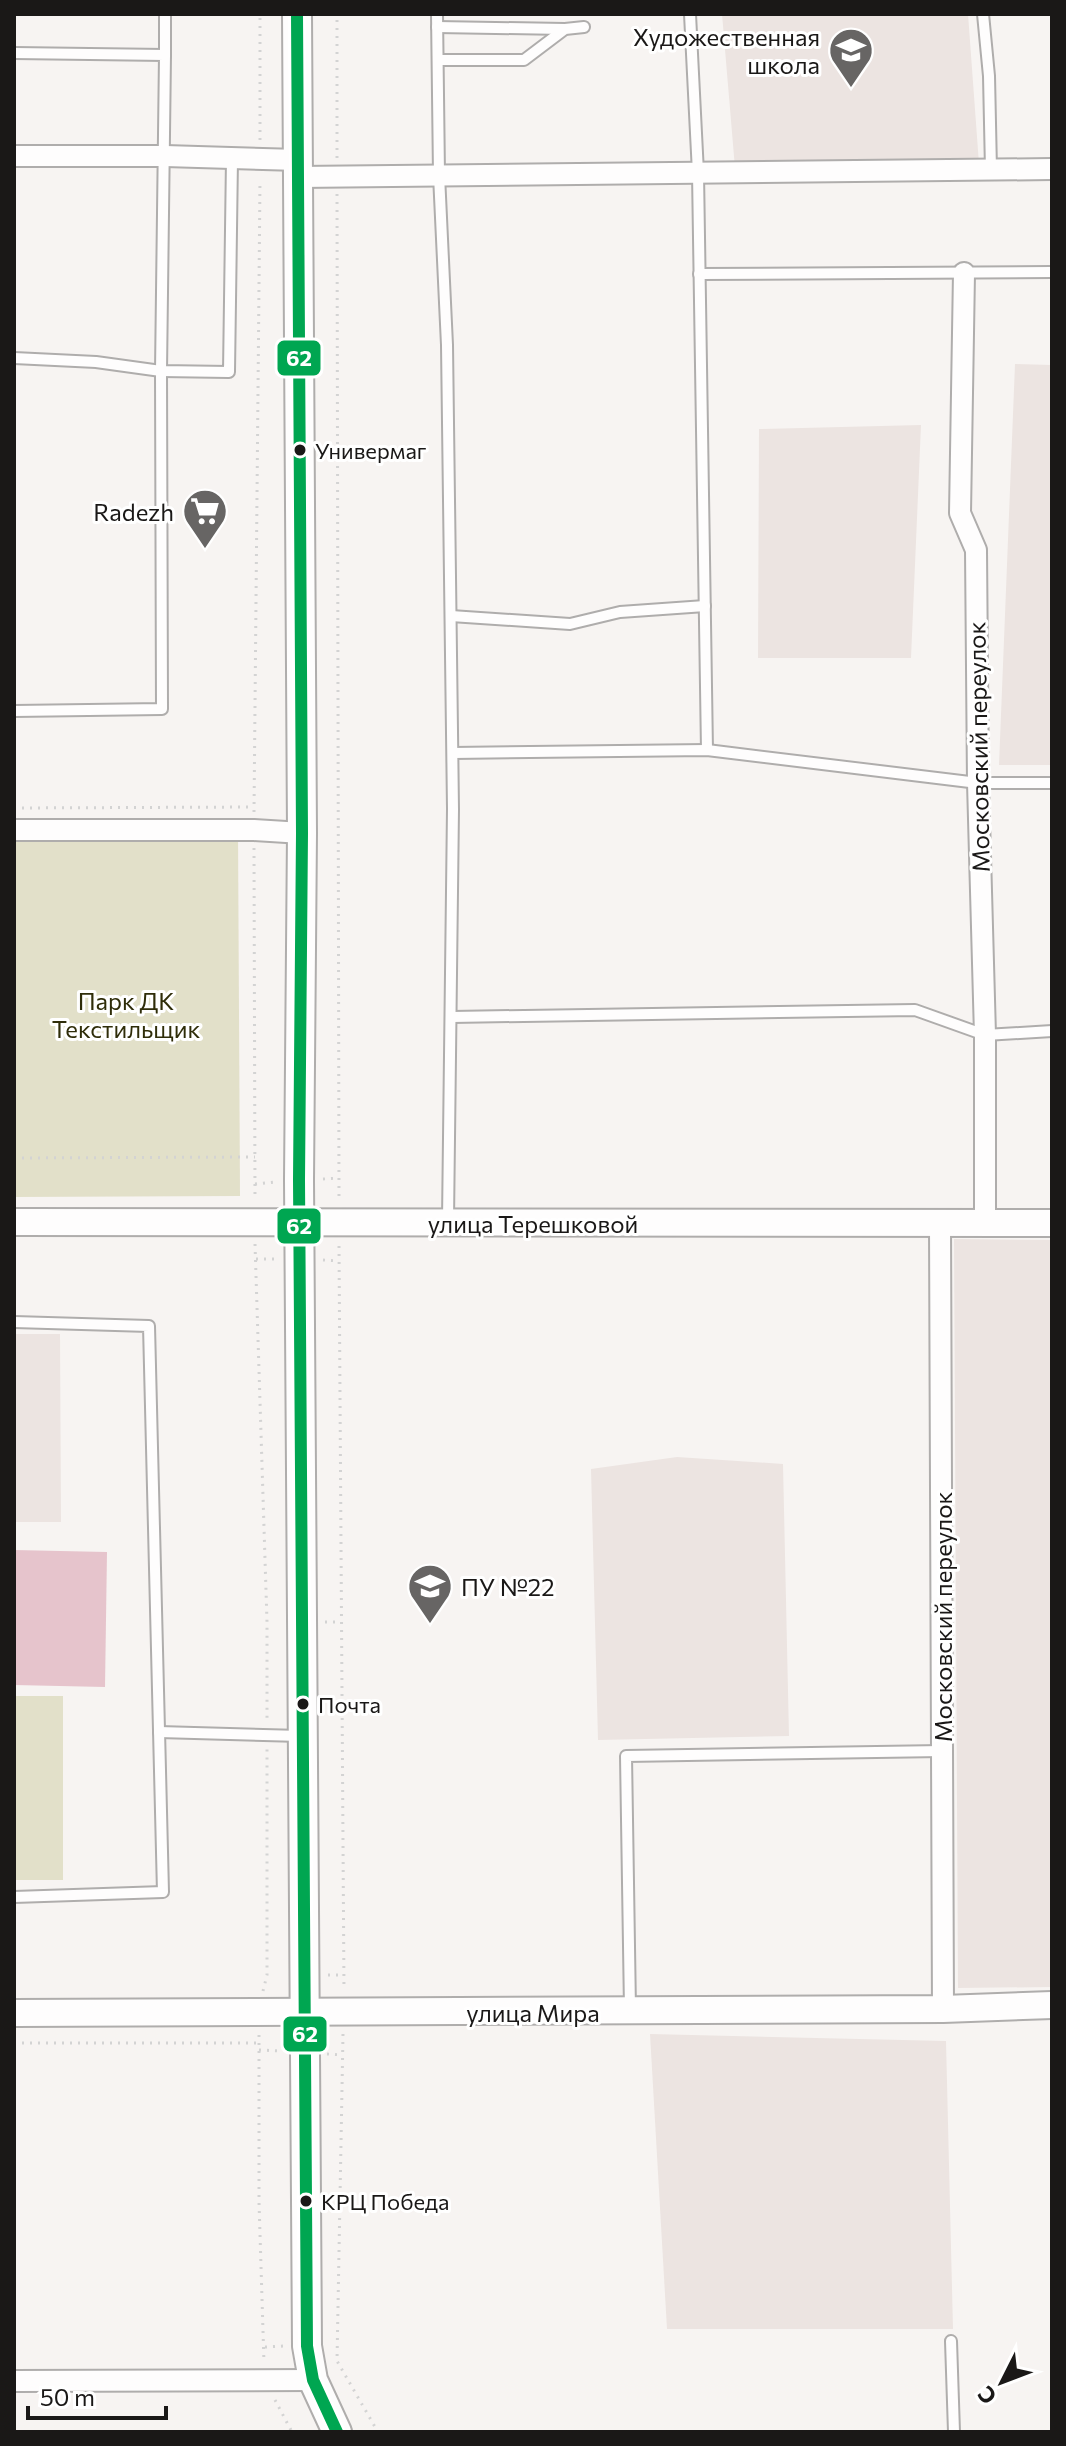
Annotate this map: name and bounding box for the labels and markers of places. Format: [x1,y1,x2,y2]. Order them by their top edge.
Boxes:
place label: Художественная школа [633,22,820,79]
school or university icon: Художественная школа [827,26,875,89]
place label: Универмаг [315,437,427,464]
marker: Универмаг [292,442,308,458]
supermarket icon: Radezh [181,487,229,550]
place label: Radezh [93,497,174,526]
school or university icon: ПУ №22 [406,1562,454,1625]
place label: ПУ №22 [461,1572,554,1601]
place label: Почта [318,1691,381,1718]
marker: Почта [295,1696,311,1712]
place label: КРЦ Победа [321,2188,449,2215]
marker: КРЦ Победа [298,2193,314,2209]

